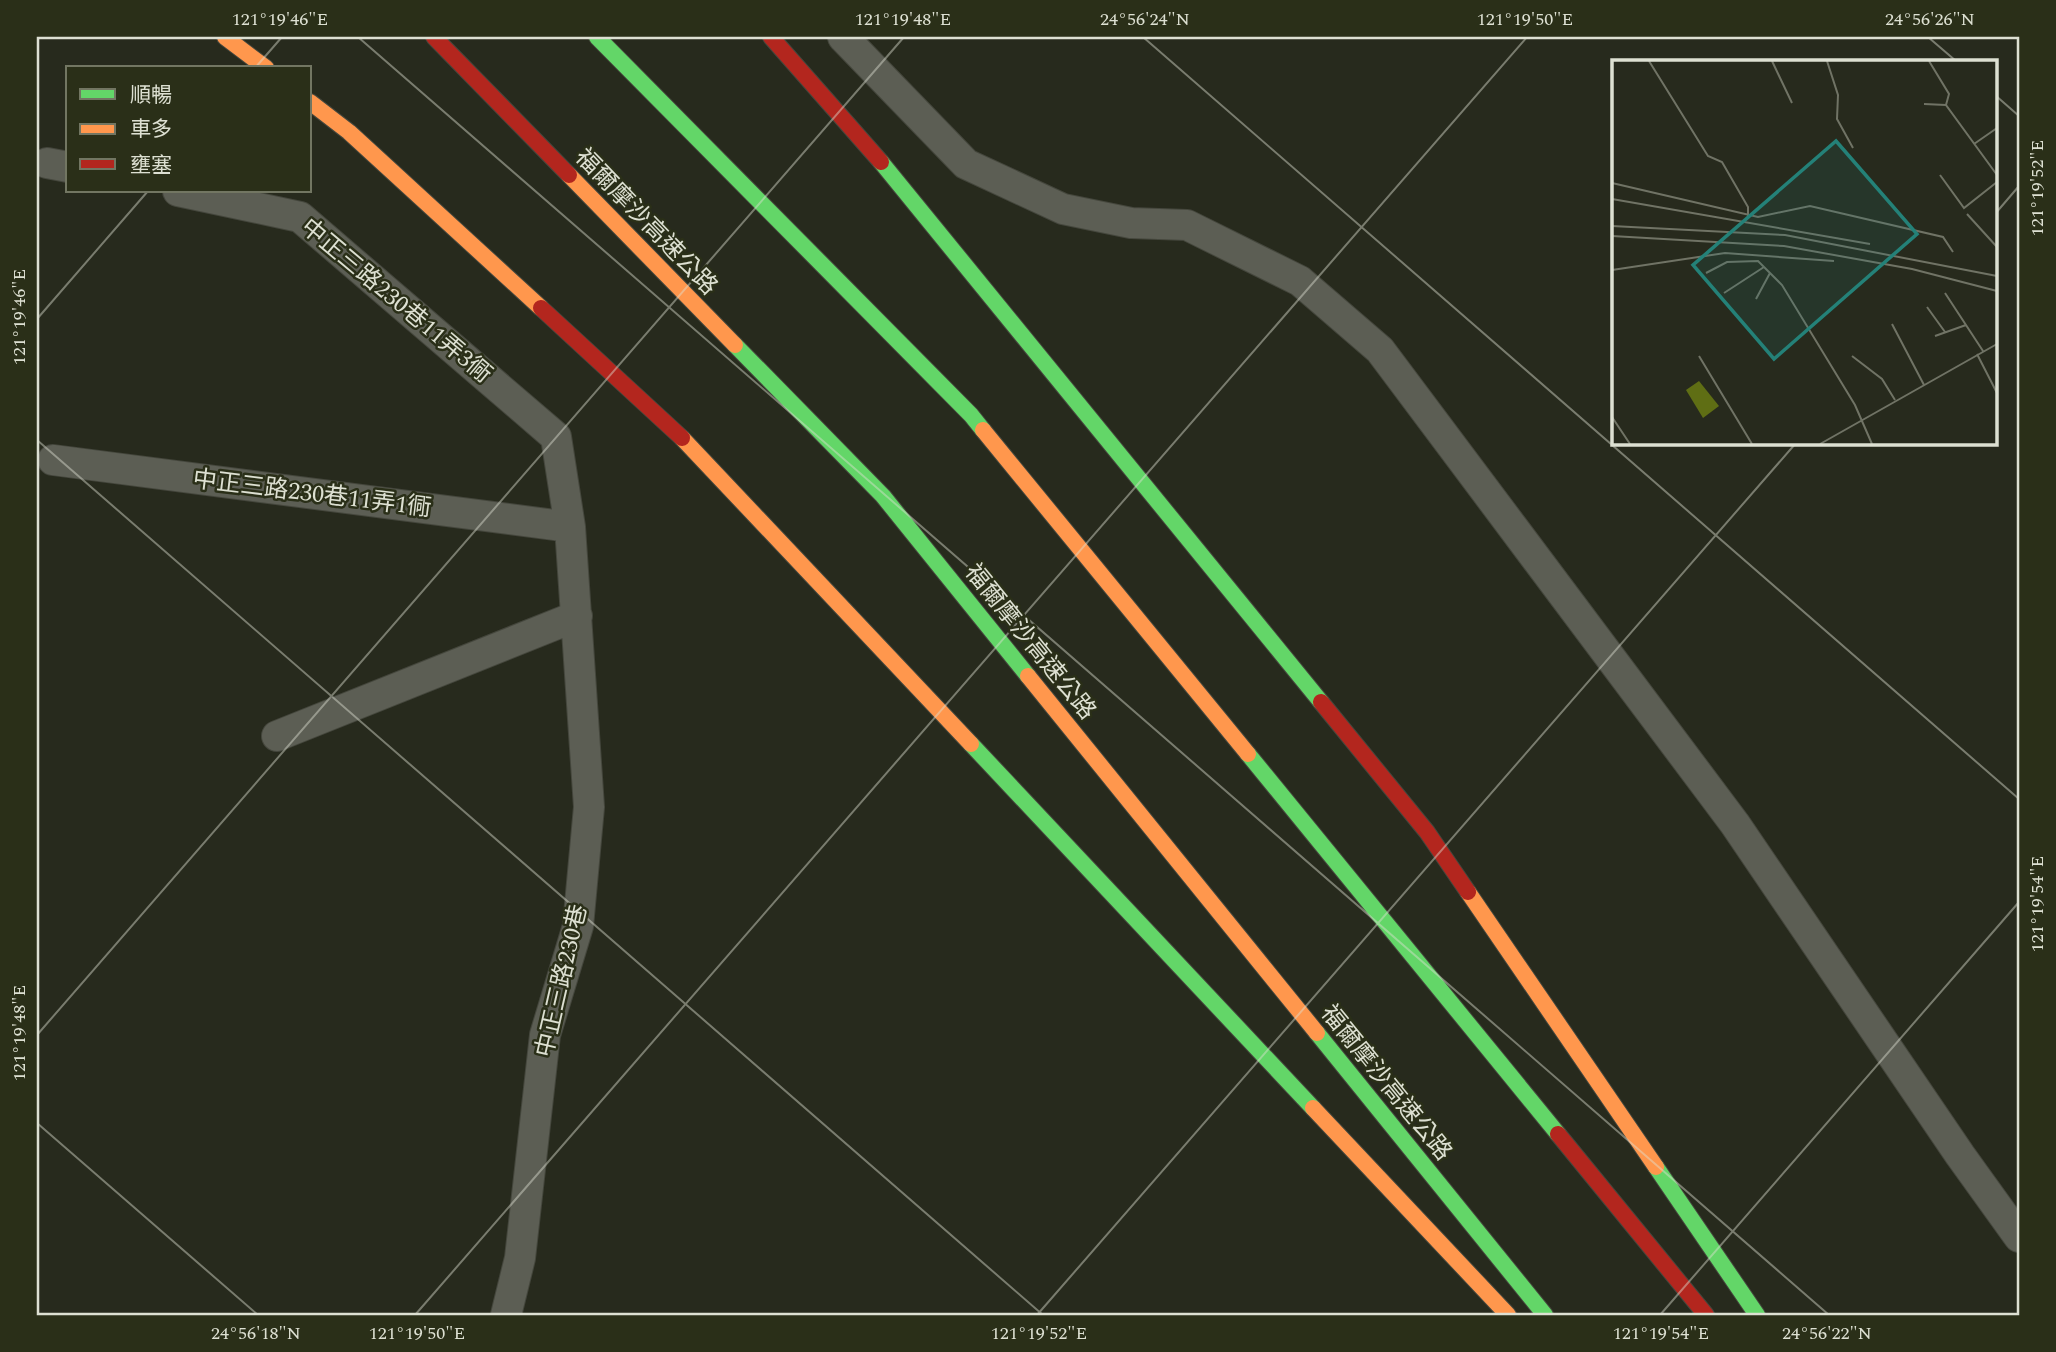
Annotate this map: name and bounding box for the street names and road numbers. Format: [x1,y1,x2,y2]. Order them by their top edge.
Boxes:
street label: 福爾摩沙高速公路 [566,140,726,304]
street label: 中正三路230巷11弄3衕 [293,210,499,392]
street label: 中正三路230巷11弄1衕 [191,462,433,526]
street label: 福爾摩沙高速公路 [956,556,1104,728]
street label: 中正三路230巷 [527,901,597,1061]
street label: 福爾摩沙高速公路 [1312,997,1460,1169]

